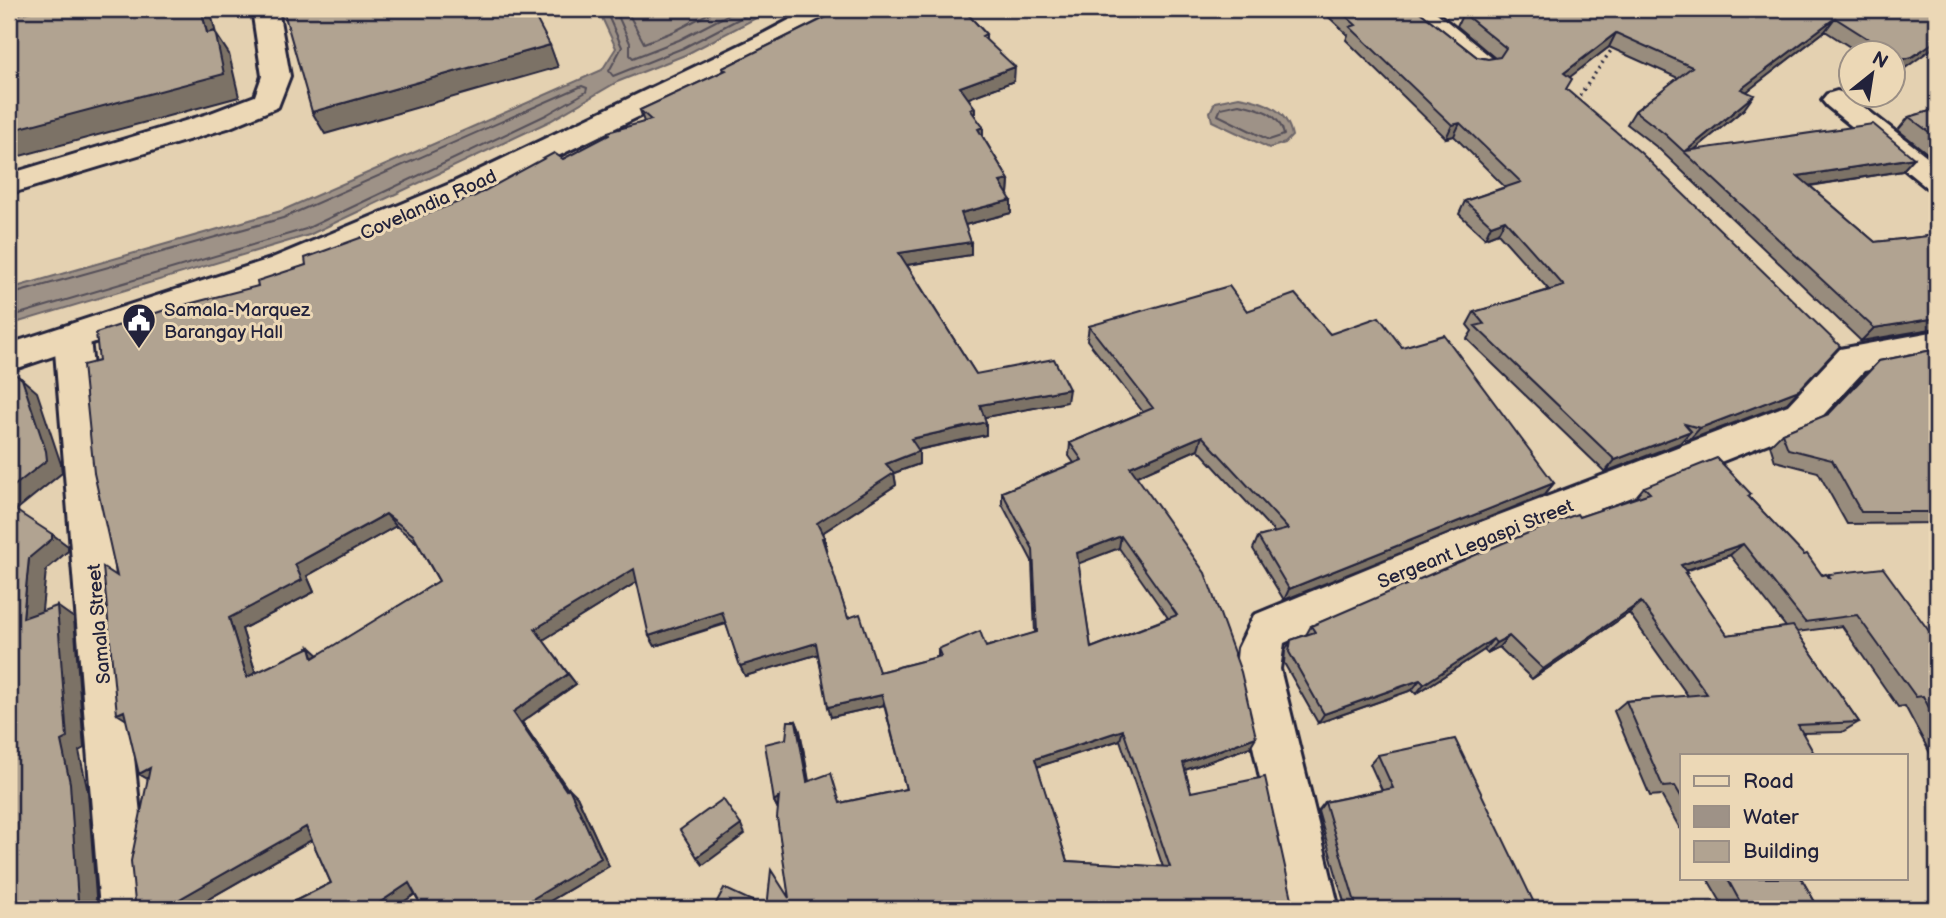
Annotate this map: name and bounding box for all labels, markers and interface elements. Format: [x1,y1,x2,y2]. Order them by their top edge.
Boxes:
north arrow [1838,38,1908,108]
text: N [1868,47,1892,74]
street label: Covelandia Road [357,165,500,246]
place label: Samala-Marquez Barangay Hall [164,299,311,344]
public building icon: Samala-Marquez Barangay Hall [120,301,158,350]
street label: Sergeant Legaspi Street [1374,494,1577,594]
street label: Samala Street [83,563,116,685]
legend [1680,754,1908,880]
text: Road [1743,769,1794,794]
text: Water [1743,805,1799,830]
text: Building [1743,839,1819,864]

